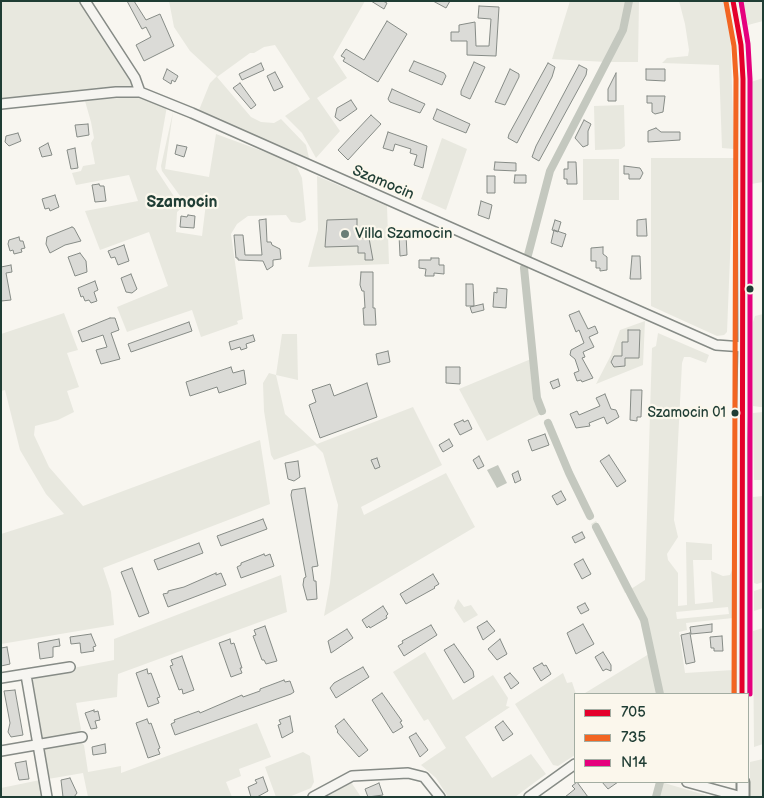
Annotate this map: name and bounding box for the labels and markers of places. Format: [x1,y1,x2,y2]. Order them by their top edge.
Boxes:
place label: Villa Szamocin [355,225,452,243]
marker: Villa Szamocin [339,228,351,240]
unlabelled marker [745,284,755,294]
place label: Szamocin 01 [648,405,726,421]
marker: Szamocin 01 [730,408,740,418]

